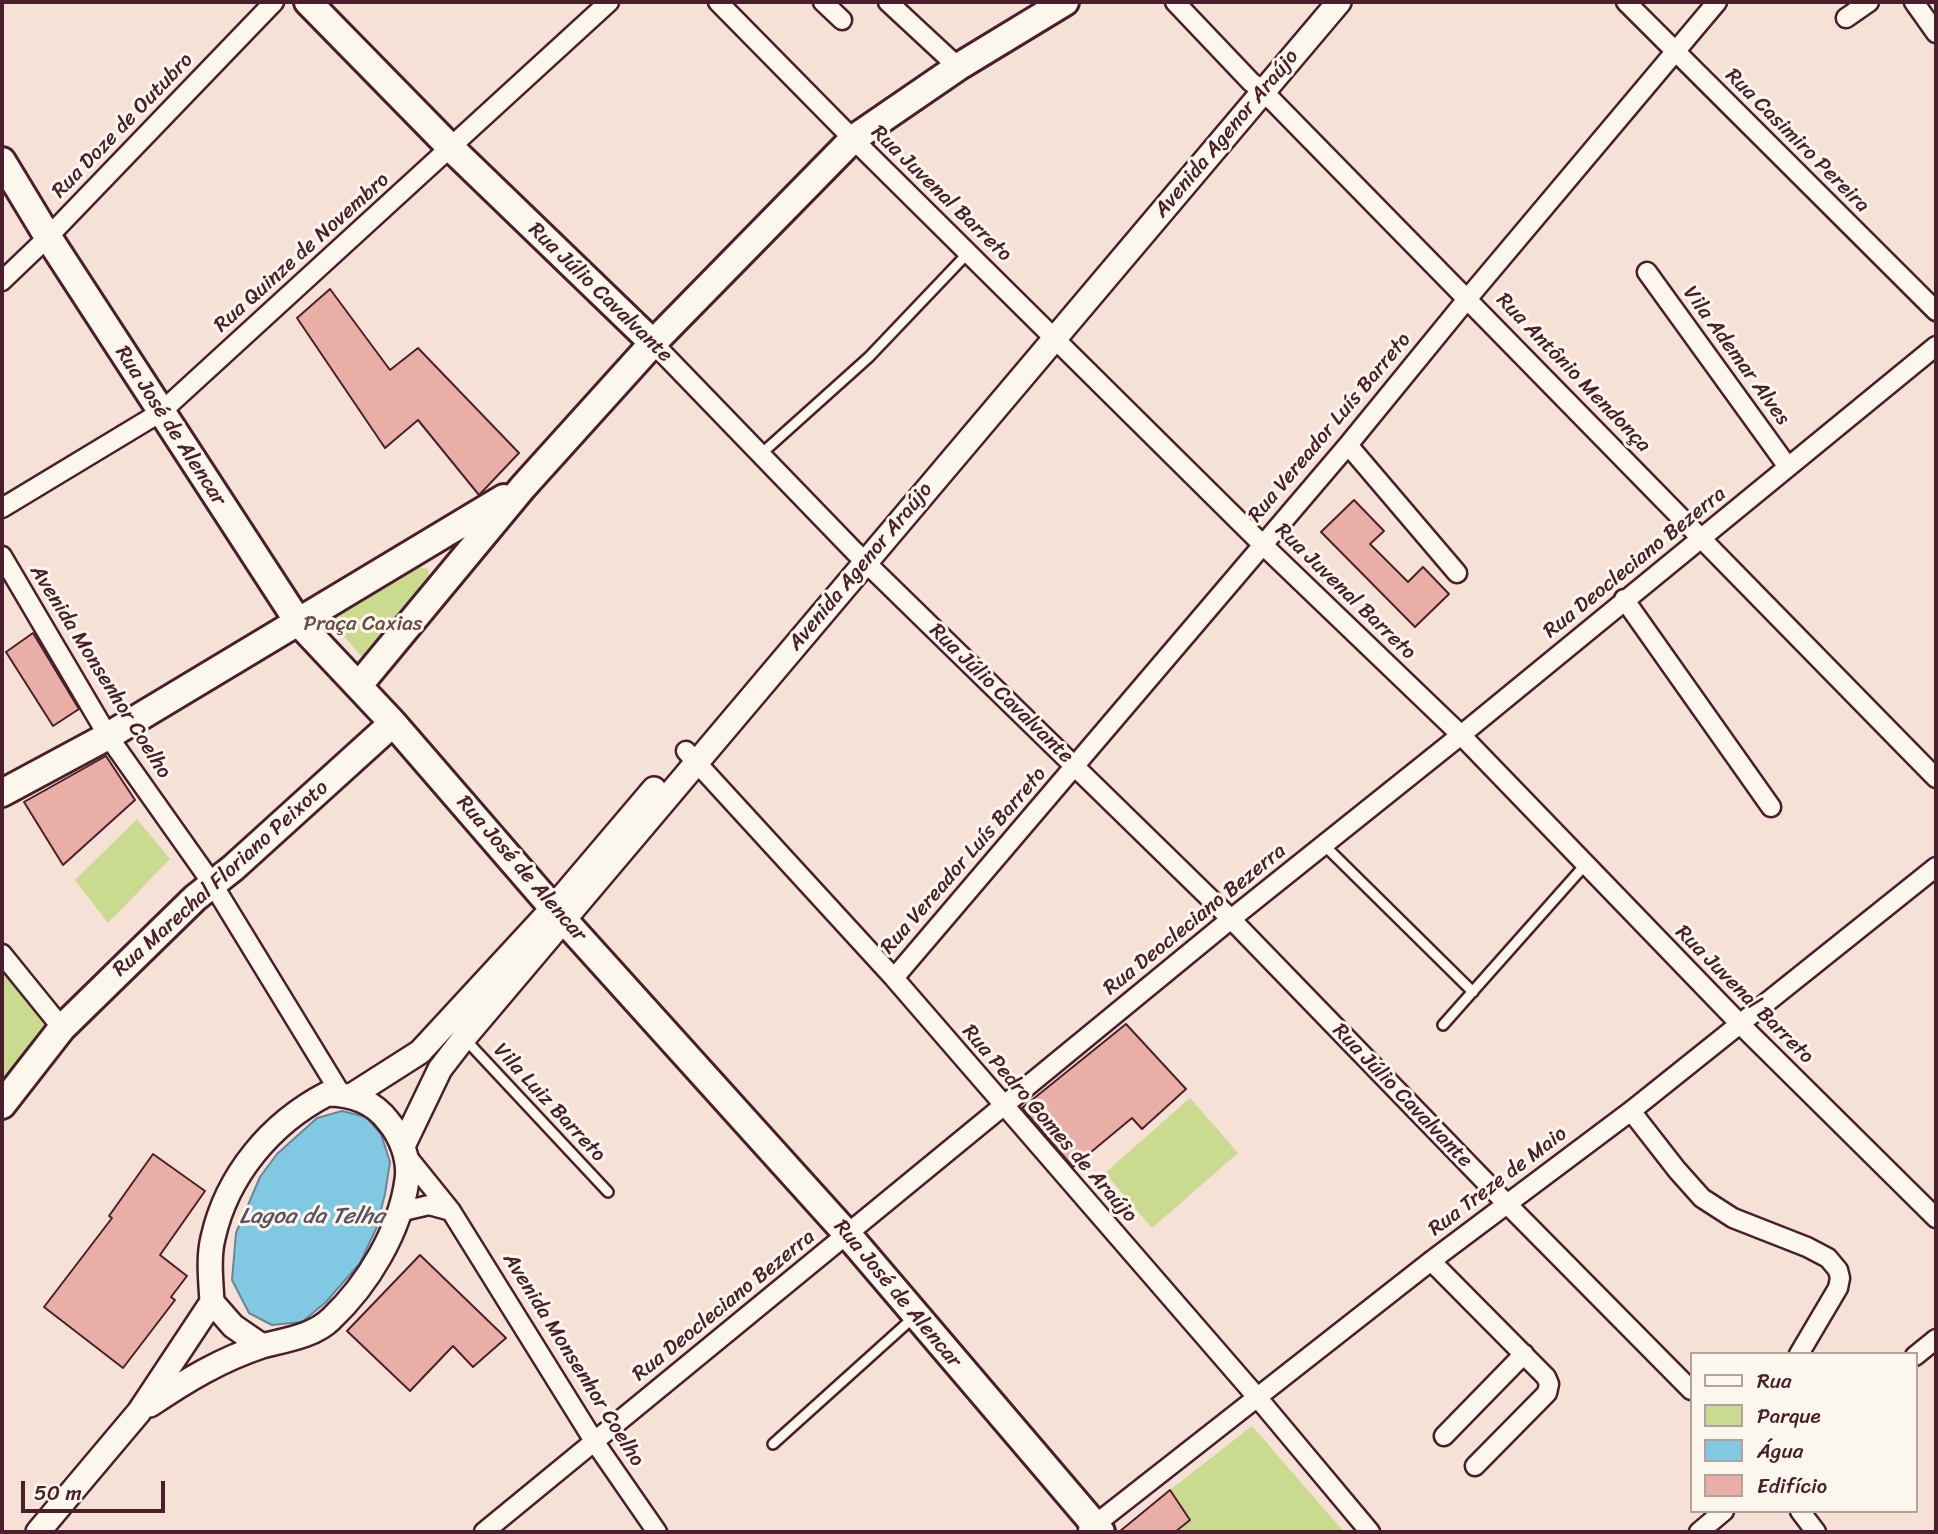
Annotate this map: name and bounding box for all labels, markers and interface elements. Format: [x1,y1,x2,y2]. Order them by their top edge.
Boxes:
street label: Avenida Agenor Araújo [1149,45,1305,223]
street label: Rua Doze de Outubro [47,48,199,204]
street label: Rua Casimiro Pereira [1720,64,1874,218]
street label: Rua Juvenal Barreto [865,120,1017,268]
street label: Rua Quinze de Novembro [209,168,395,338]
street label: Rua Júlio Cavalvante [523,218,677,368]
street label: Vila Ademar Alves [1677,282,1795,430]
street label: Rua Antônio Mendonça [1490,288,1656,458]
street label: Rua Vereador Luís Barreto [1243,328,1417,528]
street label: Rua José de Alencar [109,341,231,511]
street label: Avenida Agenor Araújo [783,478,939,656]
street label: Rua Deocleciano Bezerra [1539,482,1731,644]
street label: Rua Juvenal Barreto [1269,518,1421,666]
street label: Avenida Monsenhor Coelho [24,561,176,783]
park label: Praça Caxias [304,612,422,638]
street label: Rua Júlio Cavalvante [924,619,1078,769]
street label: Rua Vereador Luís Barreto [876,762,1052,960]
street label: Rua Marechal Floriano Peixoto [108,775,334,983]
street label: Rua José de Alencar [451,791,591,947]
street label: Rua Deocleciano Bezerra [1099,839,1291,1001]
street label: Rua Juvenal Barreto [1669,920,1819,1070]
street label: Rua Júlio Cavalvante [1327,1019,1477,1173]
street label: Rua Pedro Gomes de Araújo [956,1020,1142,1228]
street label: Vila Luiz Barreto [488,1038,610,1168]
street label: Rua Treze de Maio [1424,1122,1572,1242]
water label: Lagoa da Telha [239,1203,385,1231]
street label: Rua José de Alencar [828,1215,966,1373]
street label: Rua Deocleciano Bezerra [628,1225,820,1387]
street label: Avenida Monsenhor Coelho [497,1249,649,1471]
legend [1689,1352,1917,1513]
text: Rua [1757,1362,1792,1400]
text: Parque [1757,1397,1821,1435]
text: Água [1757,1432,1803,1470]
text: Edifício [1757,1467,1827,1505]
scale bar [24,1468,168,1512]
text: 50 m [34,1474,82,1512]

